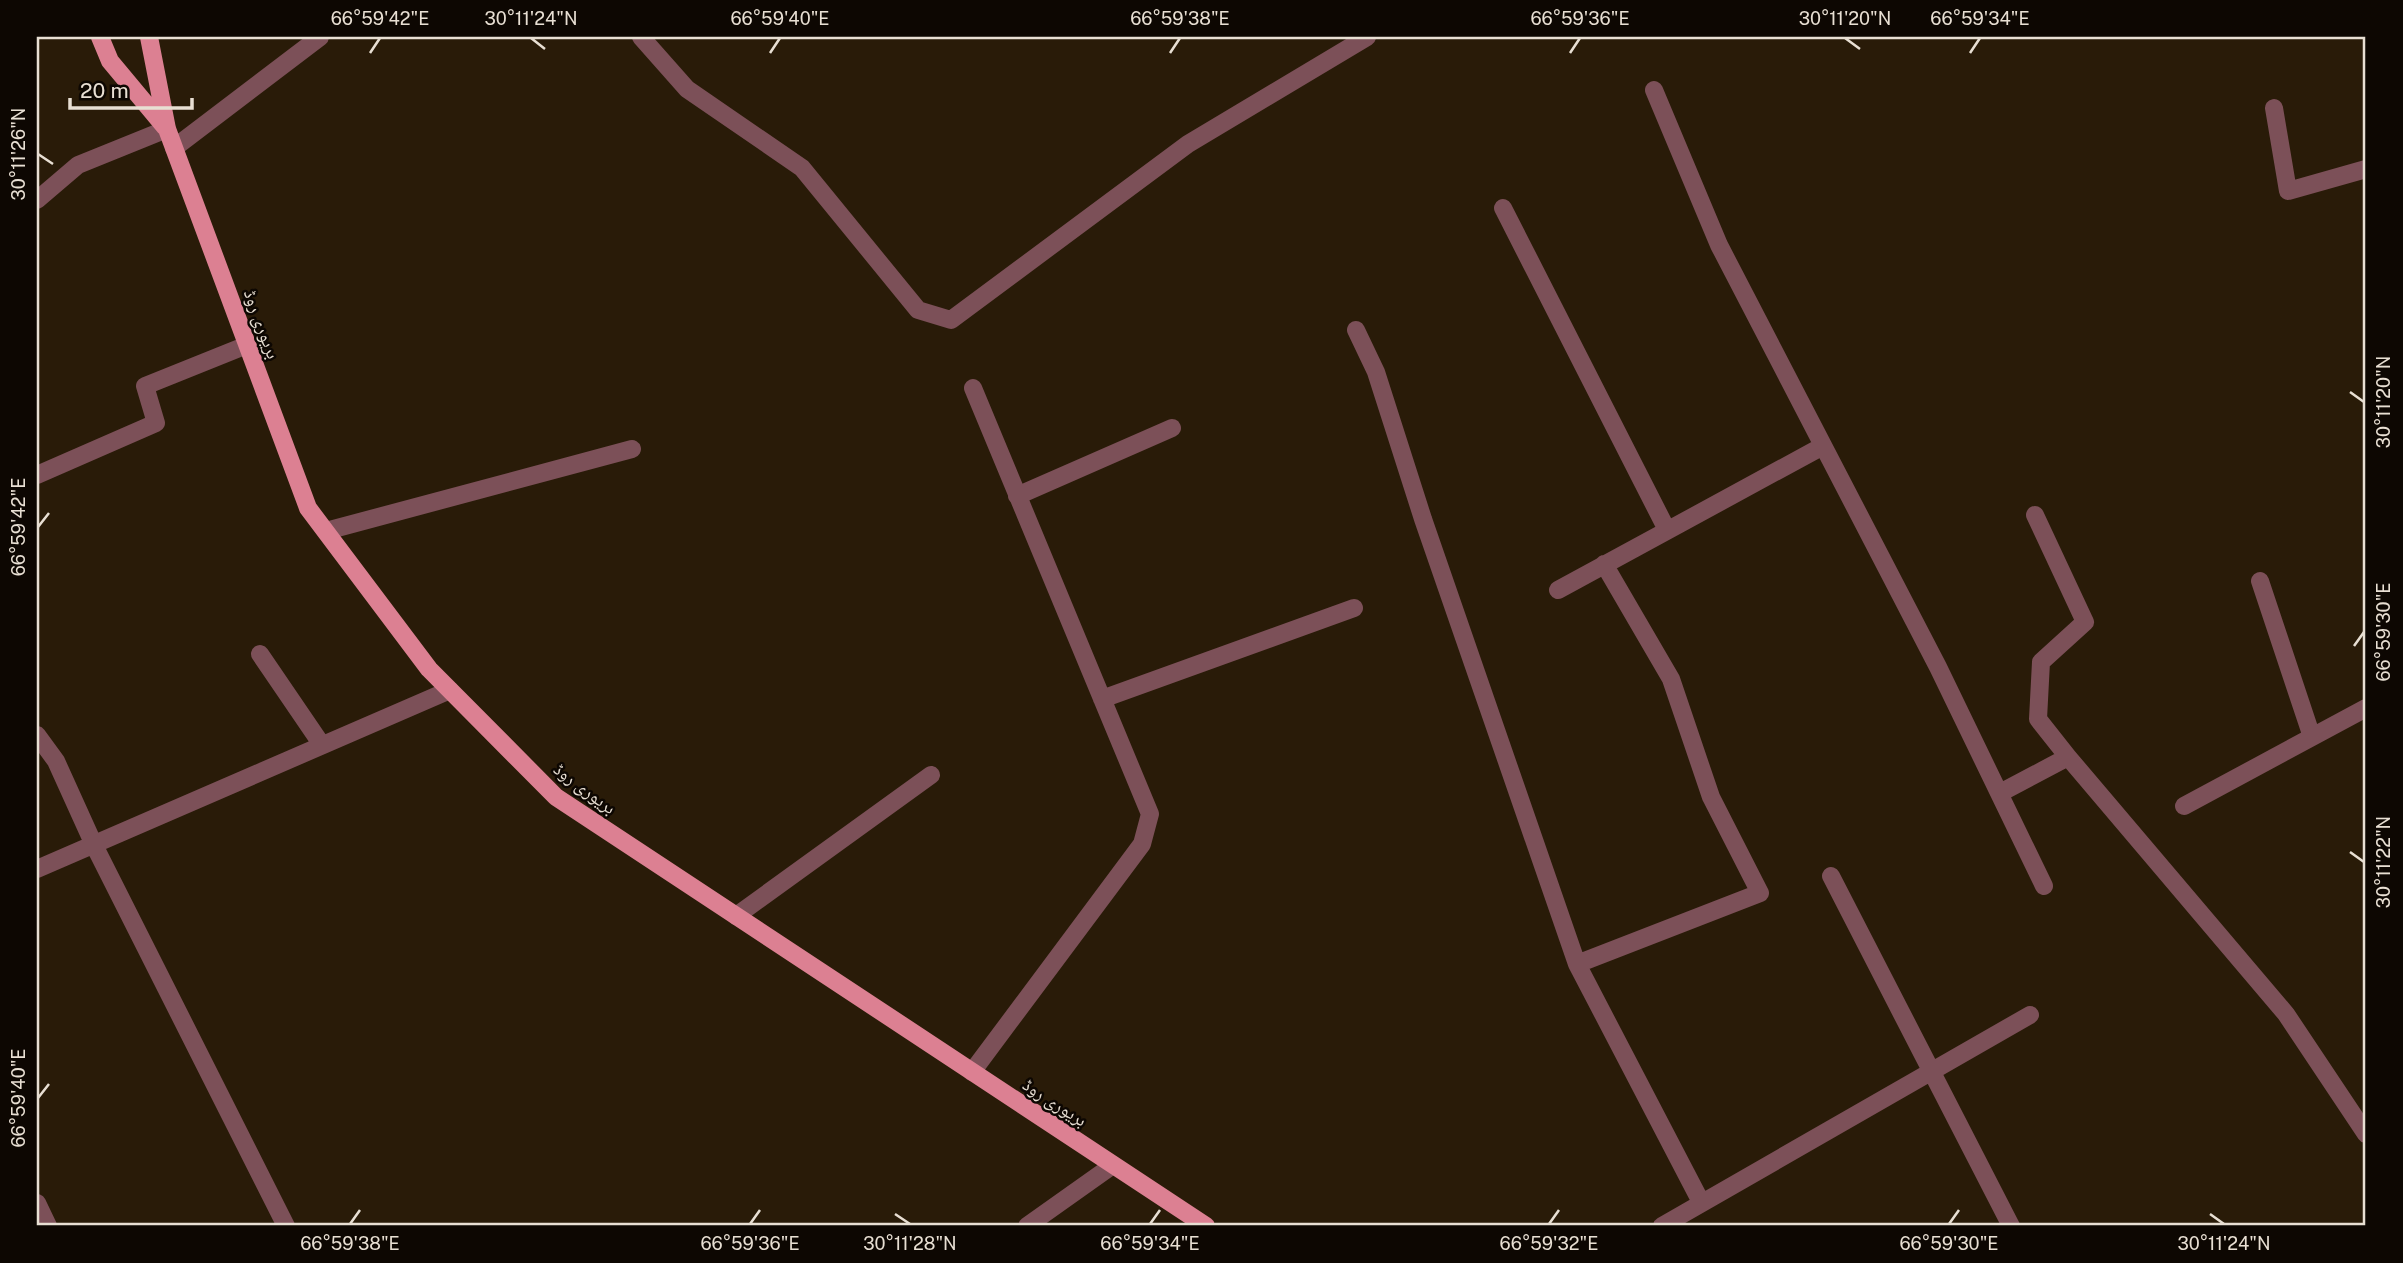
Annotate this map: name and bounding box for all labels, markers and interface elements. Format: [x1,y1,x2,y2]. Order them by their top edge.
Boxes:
text: 66°59'42"E [331,8,429,29]
text: 30°11'24"N [485,8,577,29]
text: 66°59'40"E [730,8,830,29]
text: 66°59'38"E [1130,8,1230,29]
text: 66°59'36"E [1530,8,1630,29]
text: 30°11'20"N [1799,8,1891,29]
text: 66°59'34"E [1930,8,2030,29]
scale bar [70,66,192,110]
text: 20 m [80,78,129,103]
text: 30°11'26"N [8,108,29,200]
street label: بریوری روڈ [239,287,284,362]
text: 30°11'20"N [2373,356,2394,448]
text: 66°59'42"E [8,478,29,576]
text: 66°59'30"E [2373,583,2394,681]
street label: بریوری روڈ [549,758,620,819]
text: 30°11'22"N [2373,816,2394,908]
text: 66°59'40"E [8,1048,29,1148]
street label: بریوری روڈ [1019,1074,1091,1131]
text: 66°59'38"E [300,1233,400,1254]
text: 66°59'36"E [700,1233,800,1254]
text: 30°11'28"N [863,1233,957,1254]
text: 66°59'34"E [1100,1233,1200,1254]
text: 66°59'32"E [1500,1233,1598,1254]
text: 66°59'30"E [1900,1233,1998,1254]
text: 30°11'24"N [2178,1233,2270,1254]

